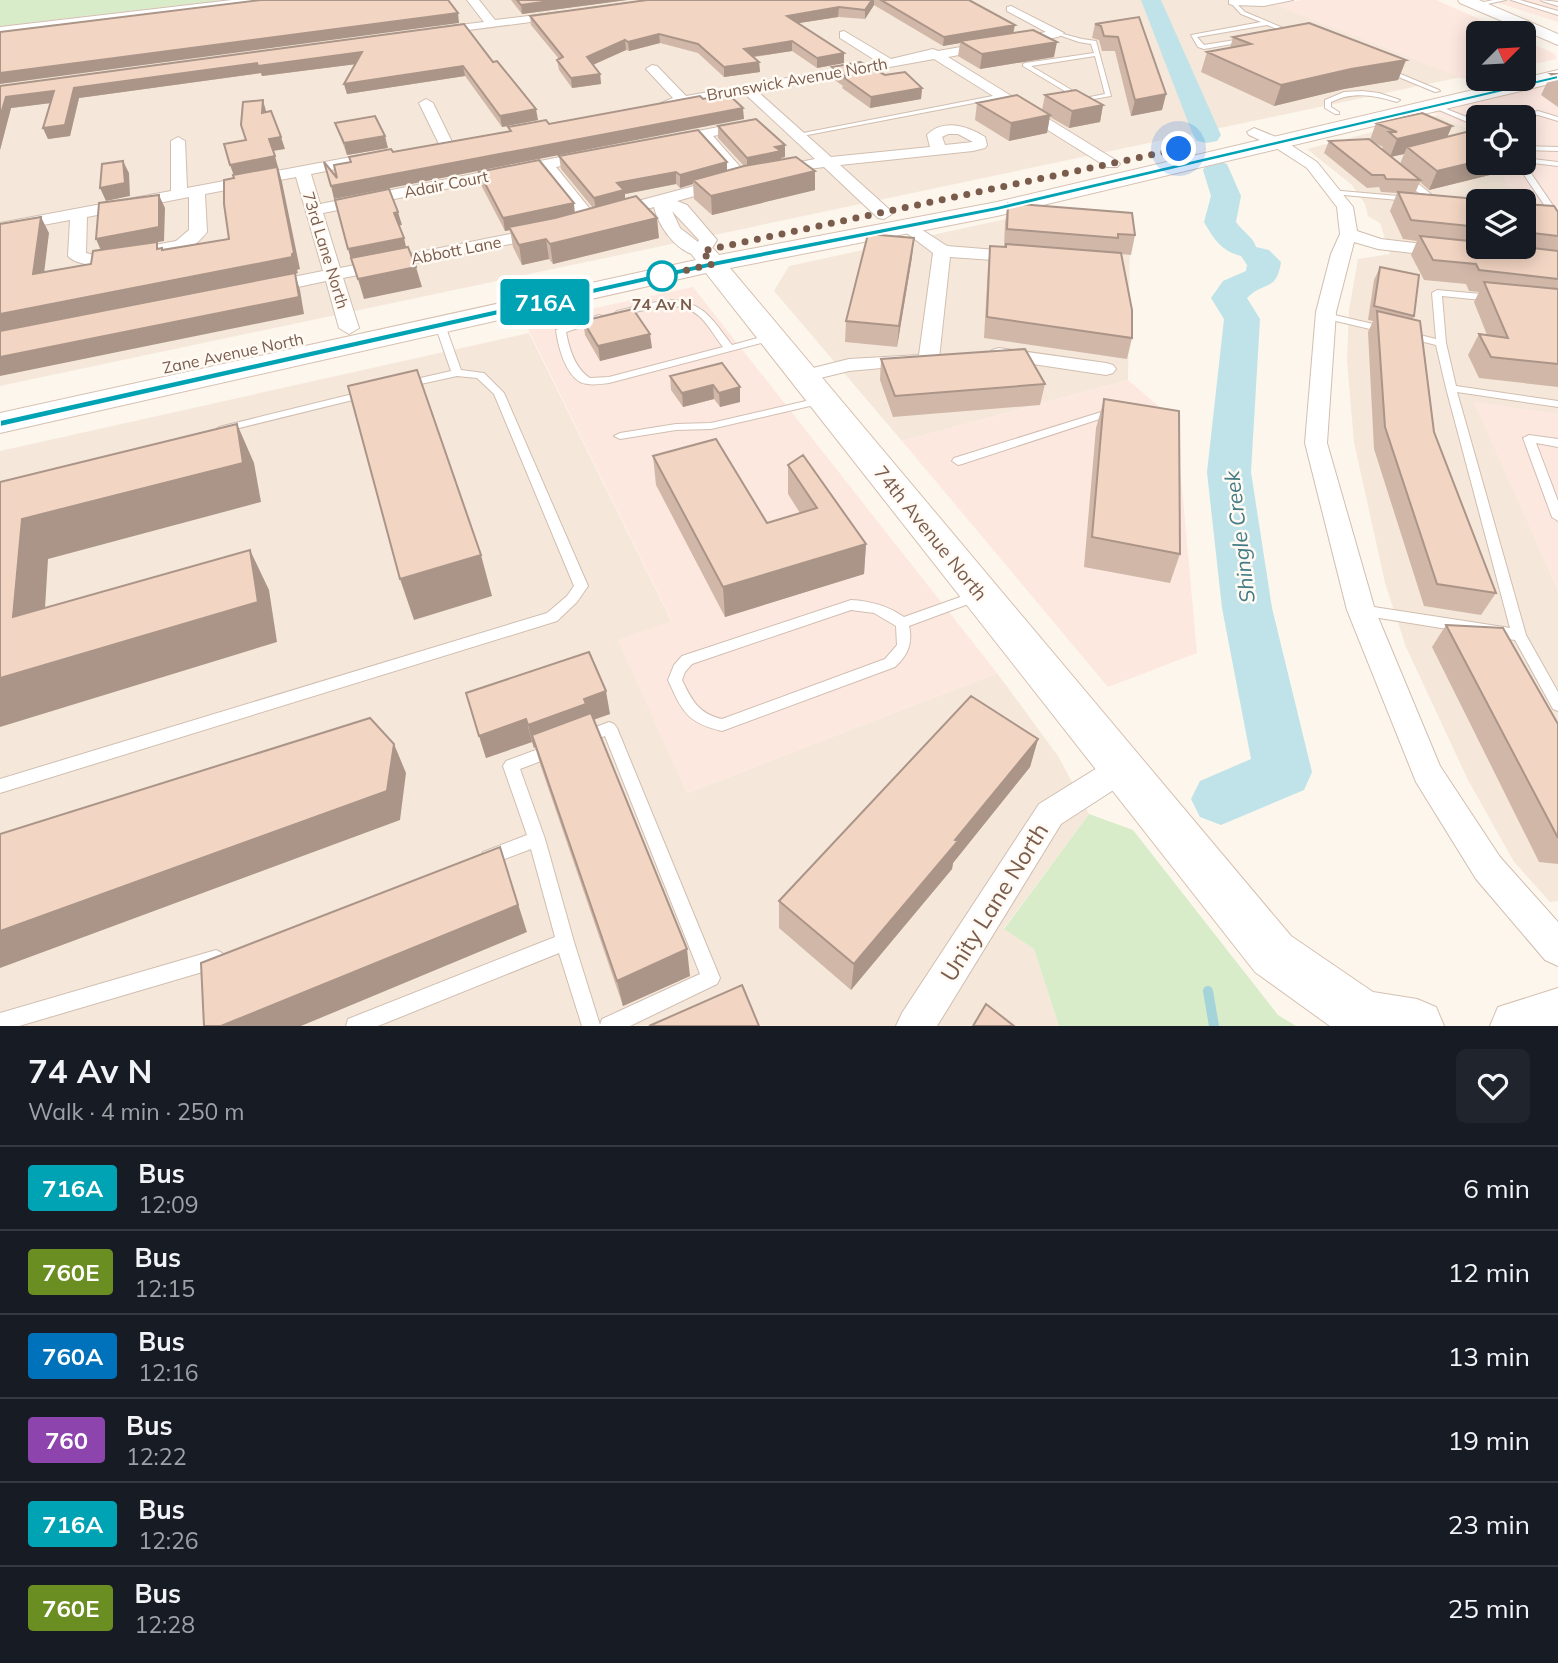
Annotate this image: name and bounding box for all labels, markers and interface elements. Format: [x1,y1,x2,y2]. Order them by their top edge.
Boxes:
north arrow [1466,21,1536,91]
map controls [1466,21,1536,259]
street label: Brunswick Avenue North [705,53,889,105]
button: locate [1466,105,1536,175]
your location [1161,131,1196,166]
street label: Adair Court [402,166,490,202]
street label: 73rd Lane North [299,189,353,311]
button: layers [1466,189,1536,259]
street label: Abbott Lane [409,231,503,269]
marker: 74 Av N [647,261,677,291]
line badge: 716A [496,279,594,325]
text: 716A [514,287,576,317]
place label: 74 Av N [632,294,692,314]
street label: Zane Avenue North [161,328,305,378]
street label: 74th Avenue North [869,461,993,605]
water label: Shingle Creek [1218,468,1260,604]
street label: Unity Lane North [934,817,1054,987]
button: heart [1456,1049,1530,1123]
text: 74 Av N [28,1050,152,1091]
text: Walk · 4 min · 250 m [28,1097,245,1126]
text: Bus [138,1157,185,1190]
text: 6 min [1463,1172,1530,1205]
text: 716A [42,1173,103,1203]
text: 12:09 [138,1190,199,1219]
text: Bus [134,1241,181,1274]
text: 12 min [1448,1256,1530,1289]
text: 760E [42,1257,99,1287]
text: 12:15 [134,1274,195,1303]
text: Bus [138,1325,185,1358]
text: 13 min [1448,1340,1530,1373]
text: 760A [42,1341,103,1371]
text: 12:16 [138,1358,199,1387]
text: Bus [126,1409,172,1442]
text: 19 min [1448,1424,1530,1457]
text: 760 [45,1425,88,1455]
text: 12:22 [126,1442,186,1471]
text: Bus [138,1493,185,1526]
text: 23 min [1448,1508,1530,1541]
text: 716A [42,1509,103,1539]
text: 12:26 [138,1526,199,1555]
text: Bus [134,1577,181,1610]
text: 25 min [1448,1592,1530,1625]
text: 760E [42,1593,99,1623]
text: 12:28 [134,1610,195,1639]

